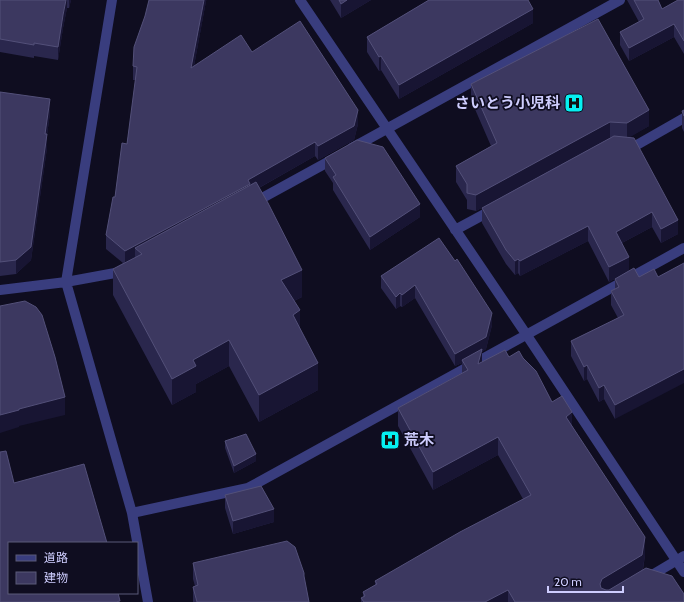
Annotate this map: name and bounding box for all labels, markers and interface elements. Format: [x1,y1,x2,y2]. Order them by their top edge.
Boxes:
hospital icon: さいとう小児科 [563,92,585,114]
place label: さいとう小児科 [455,94,560,112]
hospital icon: 荒木 [379,429,401,451]
place label: 荒木 [404,431,434,449]
legend [8,542,138,594]
text: 道路 [44,550,68,565]
scale bar [548,568,623,594]
text: 建物 [44,570,68,585]
text: 20 m [554,574,582,589]

